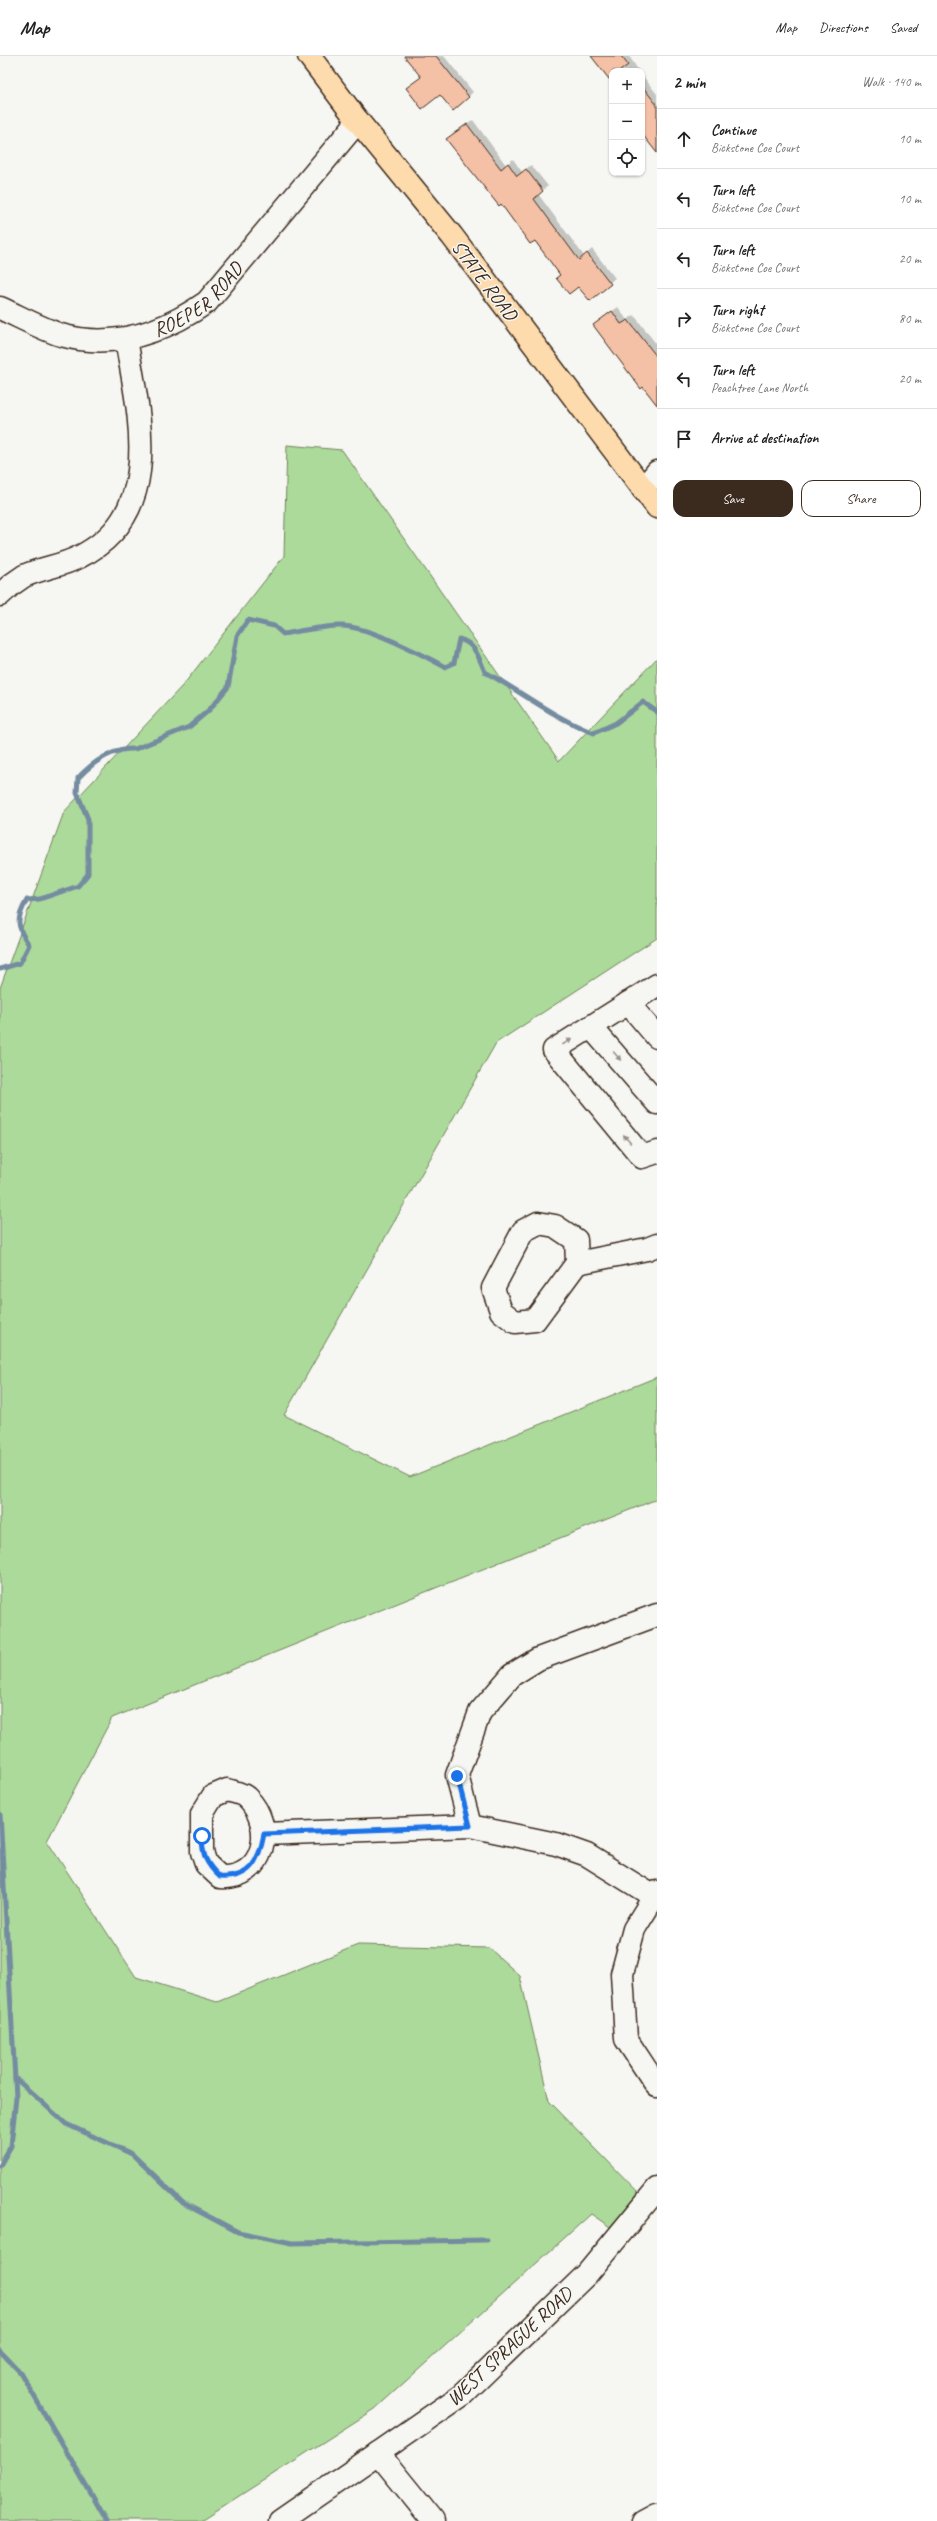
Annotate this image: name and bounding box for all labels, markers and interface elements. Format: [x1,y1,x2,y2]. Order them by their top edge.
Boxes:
text: Map [20,16,50,40]
text: Map [776,19,797,36]
text: Directions [819,19,868,36]
text: Saved [890,19,917,36]
map controls [609,68,645,176]
button: + [609,68,645,104]
text: 2 min [673,72,706,93]
text: Walk · 140 m [862,74,921,90]
button: − [609,104,645,140]
text: Continue [711,121,756,140]
icon: ahead [673,128,695,150]
text: 10 m [899,131,921,147]
button: locate [609,140,645,176]
text: Bickstone Coe Court [711,140,799,156]
text: Turn left [711,181,754,200]
icon: left [673,188,695,210]
text: 10 m [899,191,921,207]
text: Bickstone Coe Court [711,200,799,216]
street label: STATE ROAD [446,235,524,327]
text: Turn left [711,241,754,260]
icon: left [673,248,695,270]
text: 20 m [899,251,921,267]
street label: ROEPER ROAD [150,256,249,342]
text: Bickstone Coe Court [711,260,799,276]
text: Turn right [711,301,764,320]
icon: right [673,308,695,330]
text: 80 m [899,311,921,327]
text: Bickstone Coe Court [711,320,799,336]
text: Turn left [711,361,754,380]
icon: left [673,368,695,390]
text: 20 m [899,371,921,387]
text: Peachtree Lane North [711,380,808,396]
icon: arrive [673,428,695,450]
text: Arrive at destination [711,429,818,448]
button: Save [673,480,793,517]
button: Share [801,480,921,517]
one-way arrow [562,1038,572,1046]
one-way arrow [612,1051,621,1061]
one-way arrow [623,1133,632,1144]
route end [448,1767,466,1785]
route start [193,1827,211,1845]
street label: WEST SPRAGUE ROAD [441,2280,579,2411]

